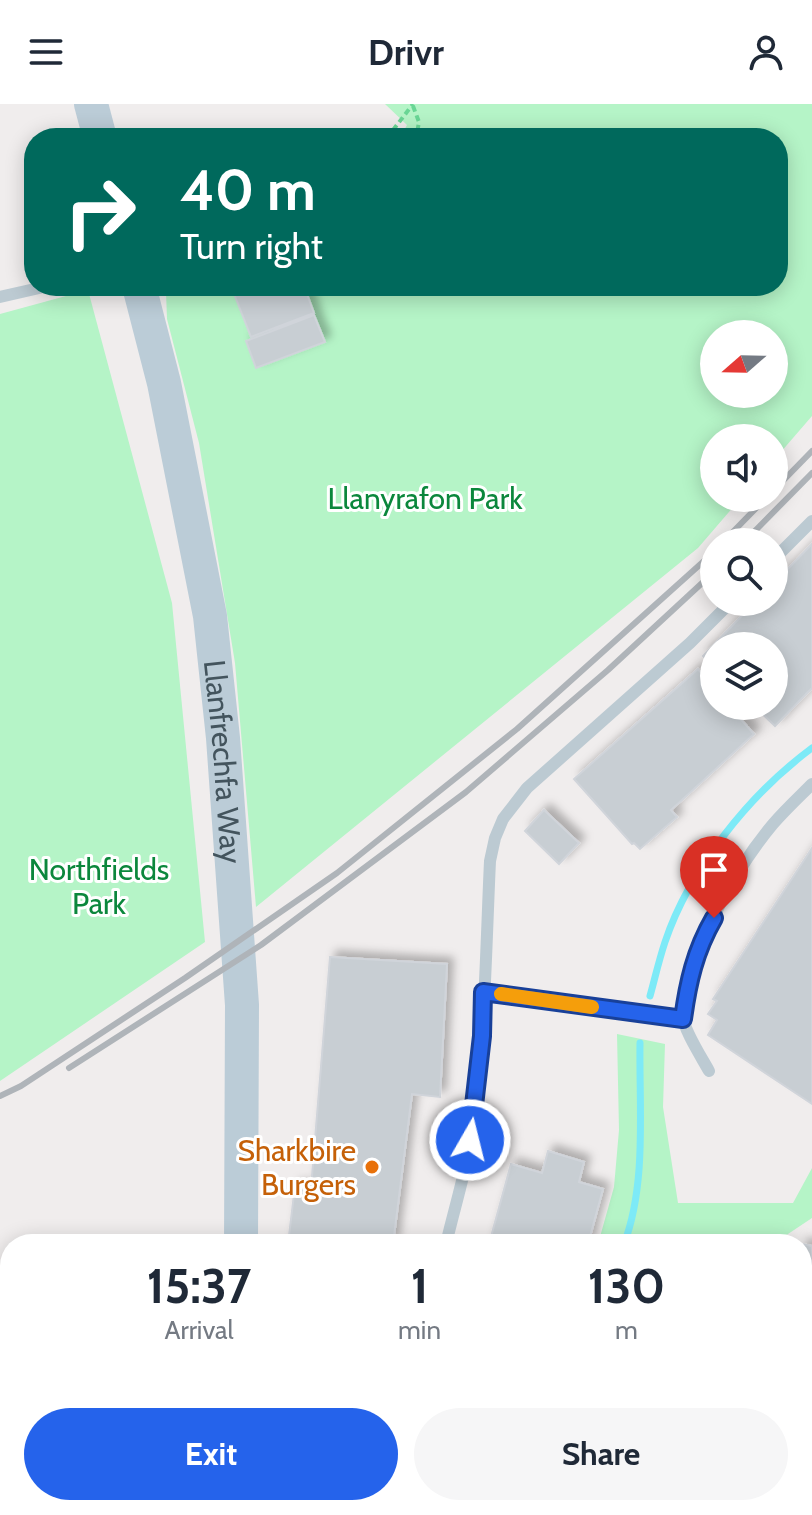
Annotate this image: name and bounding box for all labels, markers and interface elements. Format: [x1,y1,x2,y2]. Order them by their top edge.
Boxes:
icon: menu [24,30,68,74]
text: Drivr [368,30,444,74]
icon: person [744,30,788,74]
text: 40 m [180,156,316,224]
icon: right [48,160,152,264]
text: Turn right [180,224,323,268]
north arrow [700,320,788,408]
map controls [700,320,788,720]
button: sound [700,424,788,512]
park label: Llanyrafon Park [327,480,523,517]
button: search [700,528,788,616]
button: layers [700,632,788,720]
street label: Llanfrechfa Way [196,658,250,865]
pin [680,836,748,918]
icon: arrive [692,848,736,892]
park label: Northfields Park [29,851,169,922]
position arrow [428,1098,512,1182]
place label: Sharkbire Burgers [238,1132,356,1203]
marker: Sharkbire Burgers [363,1158,381,1176]
text: 15:37 [147,1257,251,1315]
text: 1 [411,1257,428,1315]
text: 130 [588,1257,665,1315]
text: Arrival [164,1314,234,1346]
text: min [398,1314,441,1346]
text: m [615,1314,638,1346]
button: Exit [24,1408,398,1500]
button: Share [414,1408,788,1500]

